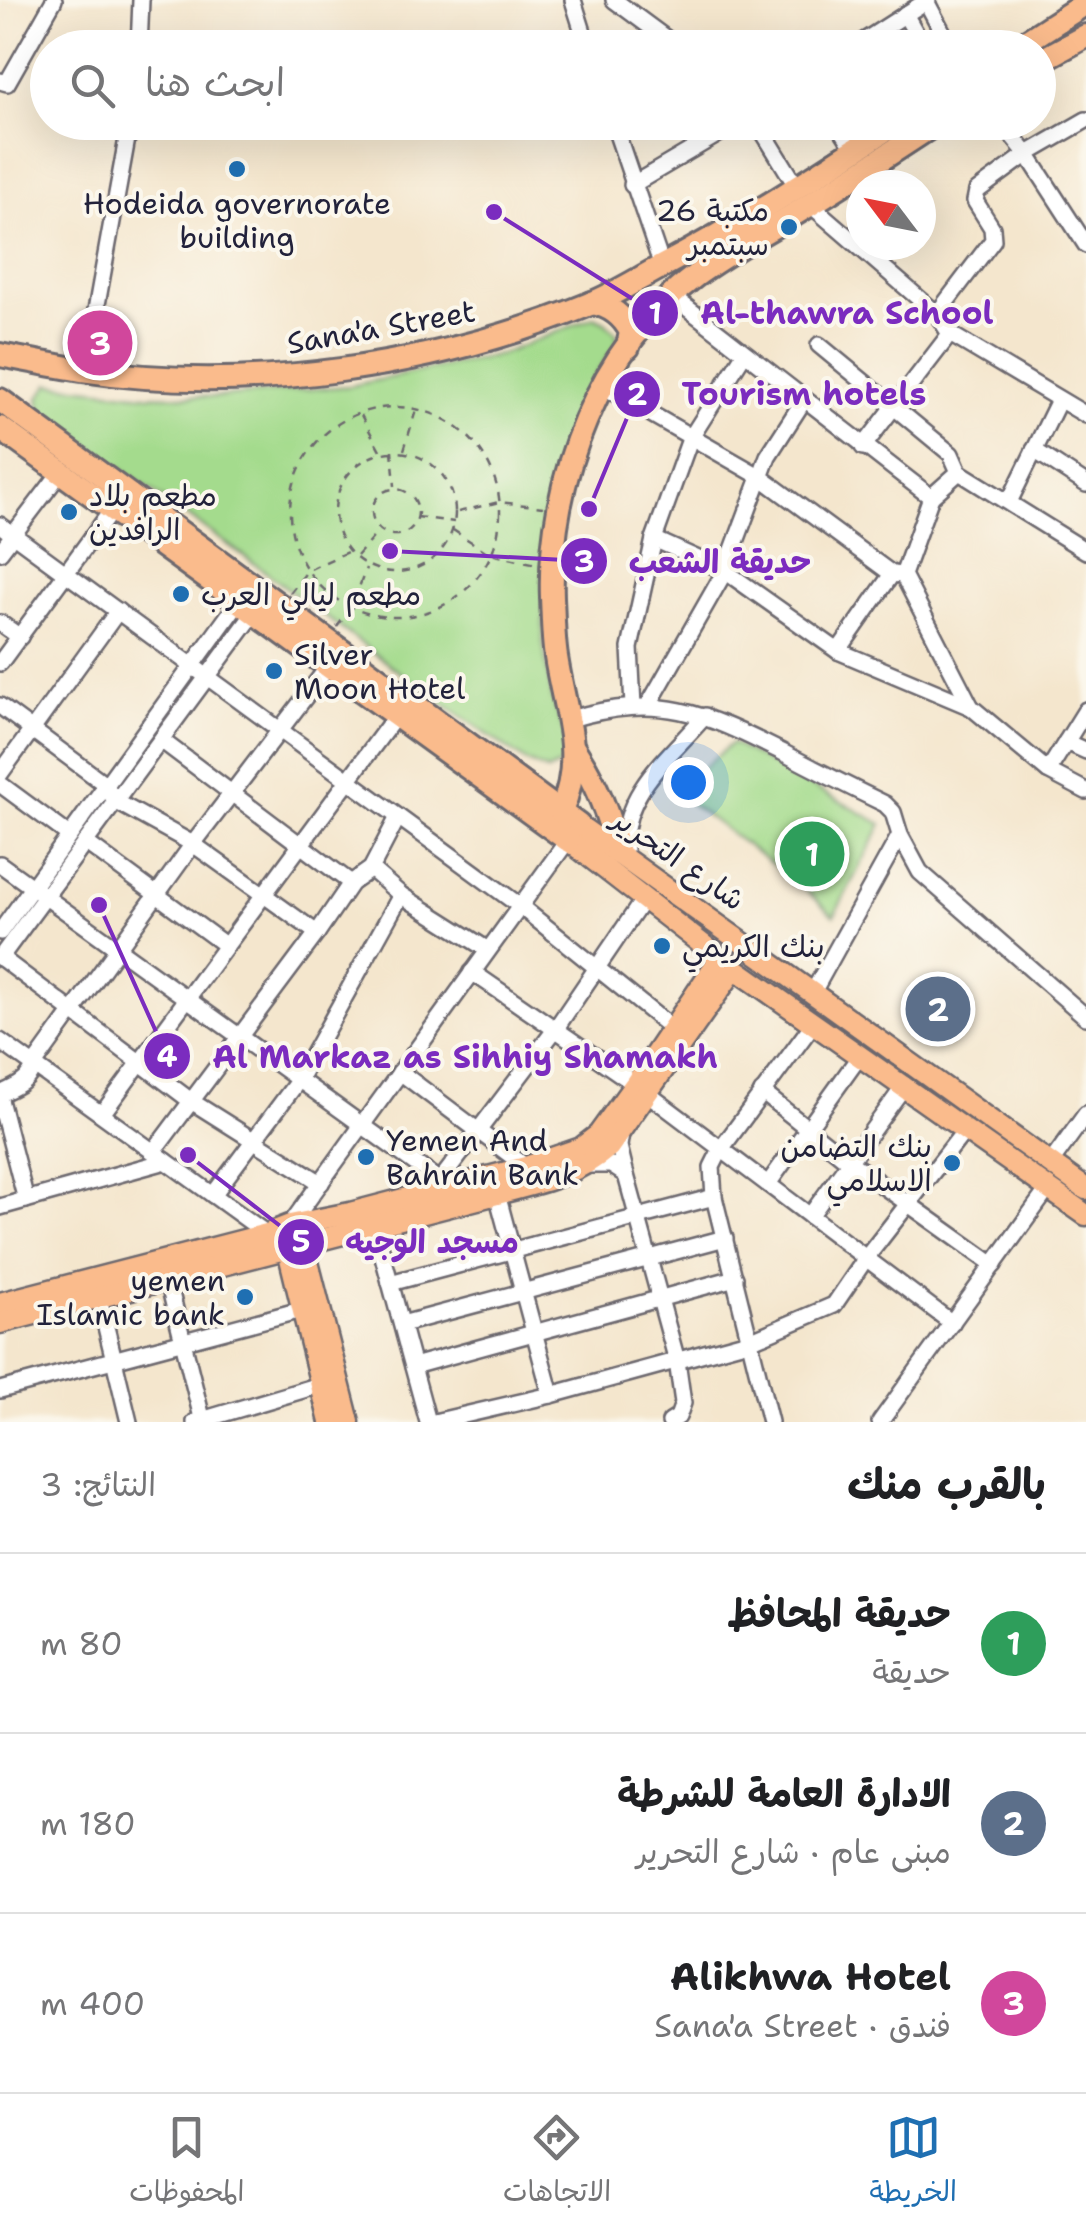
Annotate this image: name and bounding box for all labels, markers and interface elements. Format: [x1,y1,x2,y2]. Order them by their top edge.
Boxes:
search box [30,30,1056,140]
text: ابحث هنا [145,57,285,108]
icon: search [65,58,120,113]
marker: Hodeida governorate building [226,158,248,180]
north arrow [846,170,936,260]
place label: Hodeida governorate building [83,183,391,258]
place label: مكتبة 26 سبتمبر [656,190,769,265]
marker: مكتبة 26 سبتمبر [778,216,800,238]
callout: Al-thawra School [630,282,1013,344]
street label: Sana'a Street [283,290,479,364]
text: Al-thawra School [700,291,994,334]
text: 1 [648,293,662,334]
pin: 3 [68,306,132,380]
callout: Tourism hotels [612,363,947,425]
text: Tourism hotels [682,372,926,415]
text: 2 [627,374,648,415]
place label: مطعم بلاد الرافدين [89,475,217,550]
marker: مطعم بلاد الرافدين [58,501,80,523]
callout: حديقة الشعب [559,530,831,592]
text: حديقة الشعب [629,540,811,583]
text: 3 [574,541,595,582]
place label: مطعم ليالي العرب [201,574,421,621]
marker: مطعم ليالي العرب [170,583,192,605]
place label: Silver Moon Hotel [294,634,465,709]
marker: Silver Moon Hotel [263,660,285,682]
your location [663,757,714,808]
street label: شارع التحرير [602,797,753,920]
pin: 1 [780,816,844,892]
place label: بنك الكريمي [682,926,825,973]
marker: بنك الكريمي [651,935,673,957]
pin: 2 [906,972,970,1046]
callout: Al Markaz as Sihhiy Shamakh [142,1025,738,1087]
text: Al Markaz as Sihhiy Shamakh [212,1035,718,1078]
text: 4 [157,1036,178,1077]
place label: Yemen And Bahrain Bank [386,1120,579,1195]
place label: بنك التضامن الاسلامي [780,1126,932,1207]
marker: Yemen And Bahrain Bank [355,1146,377,1168]
marker: بنك التضامن الاسلامي [941,1152,963,1174]
callout: مسجد الوجيه [276,1211,539,1273]
text: مسجد الوجيه [345,1220,519,1263]
text: 5 [292,1221,310,1262]
place label: yemen Islamic bank [36,1260,225,1335]
marker: yemen Islamic bank [234,1286,256,1308]
text: بالقرب منك [847,1456,1046,1512]
text: النتائج: 3 [40,1463,156,1506]
text: حديقة المحافظ [727,1588,951,1639]
text: 80 m [40,1622,123,1665]
text: 1 [1006,1622,1021,1665]
text: حديقة [873,1650,951,1693]
text: الادارة العامة للشرطة [617,1768,951,1819]
text: 180 m [40,1802,136,1845]
text: 2 [1002,1802,1025,1845]
text: مبنى عام · شارع التحرير [637,1830,951,1873]
text: Alikhwa Hotel [670,1951,951,2002]
text: 400 m [40,1982,145,2025]
text: 3 [1002,1982,1025,2025]
text: فندق · Sana'a Street [654,2004,951,2047]
tab: المحفوظات [129,2110,245,2216]
tab: الاتجاهات [503,2110,611,2216]
tab: الخريطة [869,2110,957,2216]

